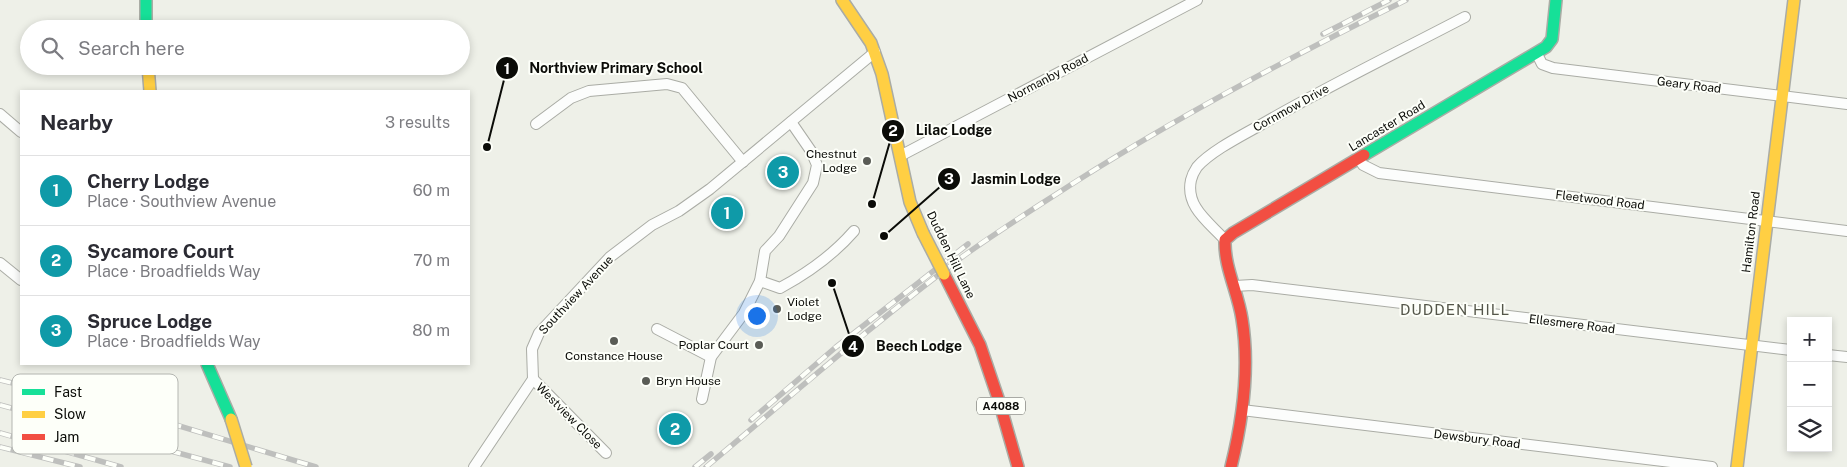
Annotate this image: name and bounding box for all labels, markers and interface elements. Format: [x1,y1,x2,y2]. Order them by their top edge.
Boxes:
search box [20,20,470,75]
icon: search [38,34,66,62]
text: Search here [78,37,185,59]
street label: Normanby Road [1005,51,1091,105]
callout: Northview Primary School [494,54,713,83]
text: 1 [504,60,510,77]
text: Northview Primary School [529,60,703,76]
street label: Geary Road [1656,74,1722,96]
street label: Cornmow Drive [1251,81,1332,135]
street label: Lancaster Road [1346,98,1428,154]
text: Nearby [40,110,113,135]
text: 3 results [385,113,450,132]
callout: Lilac Lodge [881,116,1002,145]
text: 2 [888,122,898,139]
text: Lilac Lodge [916,122,992,138]
place label: Chestnut Lodge [806,147,857,175]
pin: 3 [767,153,799,191]
marker: Chestnut Lodge [861,155,873,167]
callout: Jasmin Lodge [936,164,1071,193]
text: Cherry Lodge [87,170,209,192]
text: 3 [944,170,954,187]
text: Jasmin Lodge [971,171,1061,187]
text: 1 [53,181,59,200]
text: 60 m [413,181,450,200]
street label: Fleetwood Road [1555,188,1645,212]
street label: Hamilton Road [1739,190,1763,274]
text: Place · Southview Avenue [87,192,276,211]
pin: 1 [711,194,743,232]
street label: Dudden Hill Lane [924,209,978,301]
text: Sycamore Court [87,240,234,262]
text: 2 [51,251,61,270]
text: 70 m [413,251,450,270]
street label: Southview Avenue [536,253,616,337]
text: Place · Broadfields Way [87,262,261,281]
place label: Violet Lodge [787,295,822,323]
district label: DUDDEN HILL [1400,301,1510,318]
your location [744,303,770,329]
marker: Violet Lodge [771,303,783,315]
text: Spruce Lodge [87,310,212,332]
street label: Ellesmere Road [1528,312,1616,336]
map controls [1787,317,1832,452]
button: + [1787,317,1832,362]
text: 3 [51,321,61,340]
text: 80 m [412,321,450,340]
text: Place · Broadfields Way [87,332,261,351]
callout: Beech Lodge [841,332,972,361]
marker: Constance House [608,335,620,347]
place label: Poplar Court [678,338,749,352]
text: 4 [848,338,858,355]
text: Beech Lodge [876,338,962,354]
marker: Poplar Court [753,339,765,351]
place label: Constance House [565,349,663,363]
button: − [1787,362,1832,407]
legend [12,374,178,454]
place label: Bryn House [656,374,721,388]
marker: Bryn House [640,375,652,387]
street label: Westview Close [533,380,605,452]
text: Fast [54,384,82,400]
road number: A4088 [977,398,1025,414]
text: Slow [54,406,86,422]
button: layers [1787,407,1832,452]
pin: 2 [659,410,691,448]
street label: Dewsbury Road [1433,427,1521,451]
text: Jam [54,429,79,445]

